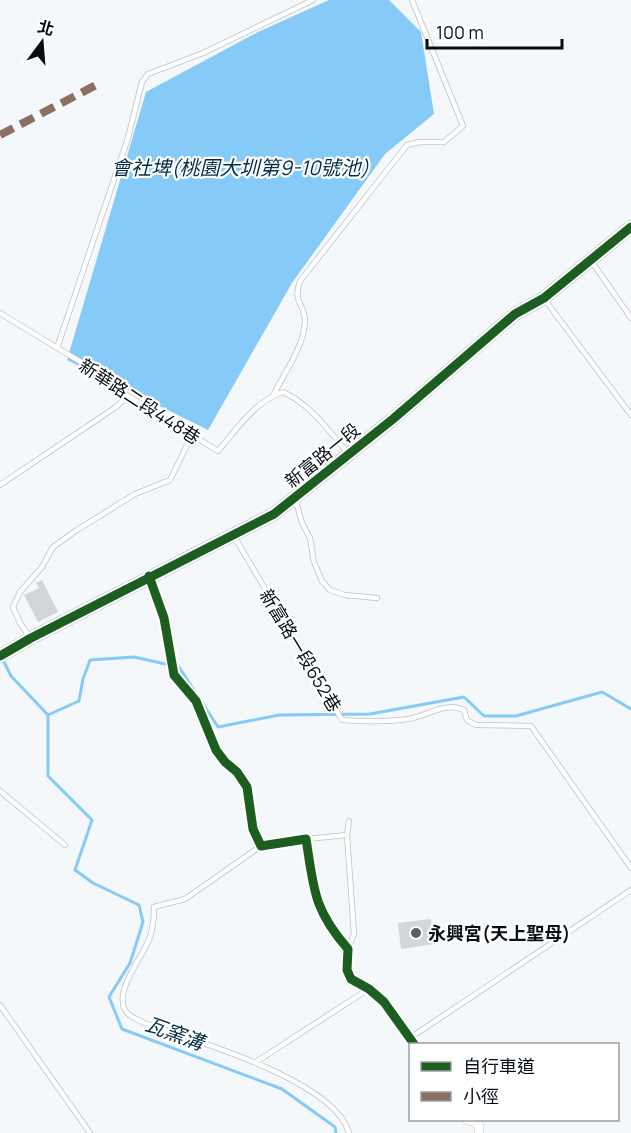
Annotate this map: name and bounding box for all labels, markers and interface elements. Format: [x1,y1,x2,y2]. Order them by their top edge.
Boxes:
north arrow [12,12,72,72]
scale bar [427,12,562,50]
text: 北 [35,15,57,40]
text: 100 m [436,20,484,44]
water label: 會社埤(桃園大圳第9-10號池) [111,154,369,181]
street label: 新華路二段448巷 [75,353,205,449]
street label: 新富路一段 [279,417,365,493]
street label: 新富路一段652巷 [255,584,347,716]
place label: 永興宮(天上聖母) [428,921,570,945]
marker: 永興宮(天上聖母) [409,926,423,940]
water label: 瓦窯溝 [142,1010,211,1057]
legend [409,1043,619,1121]
text: 自行車道 [463,1054,535,1078]
text: 小徑 [463,1084,499,1108]

